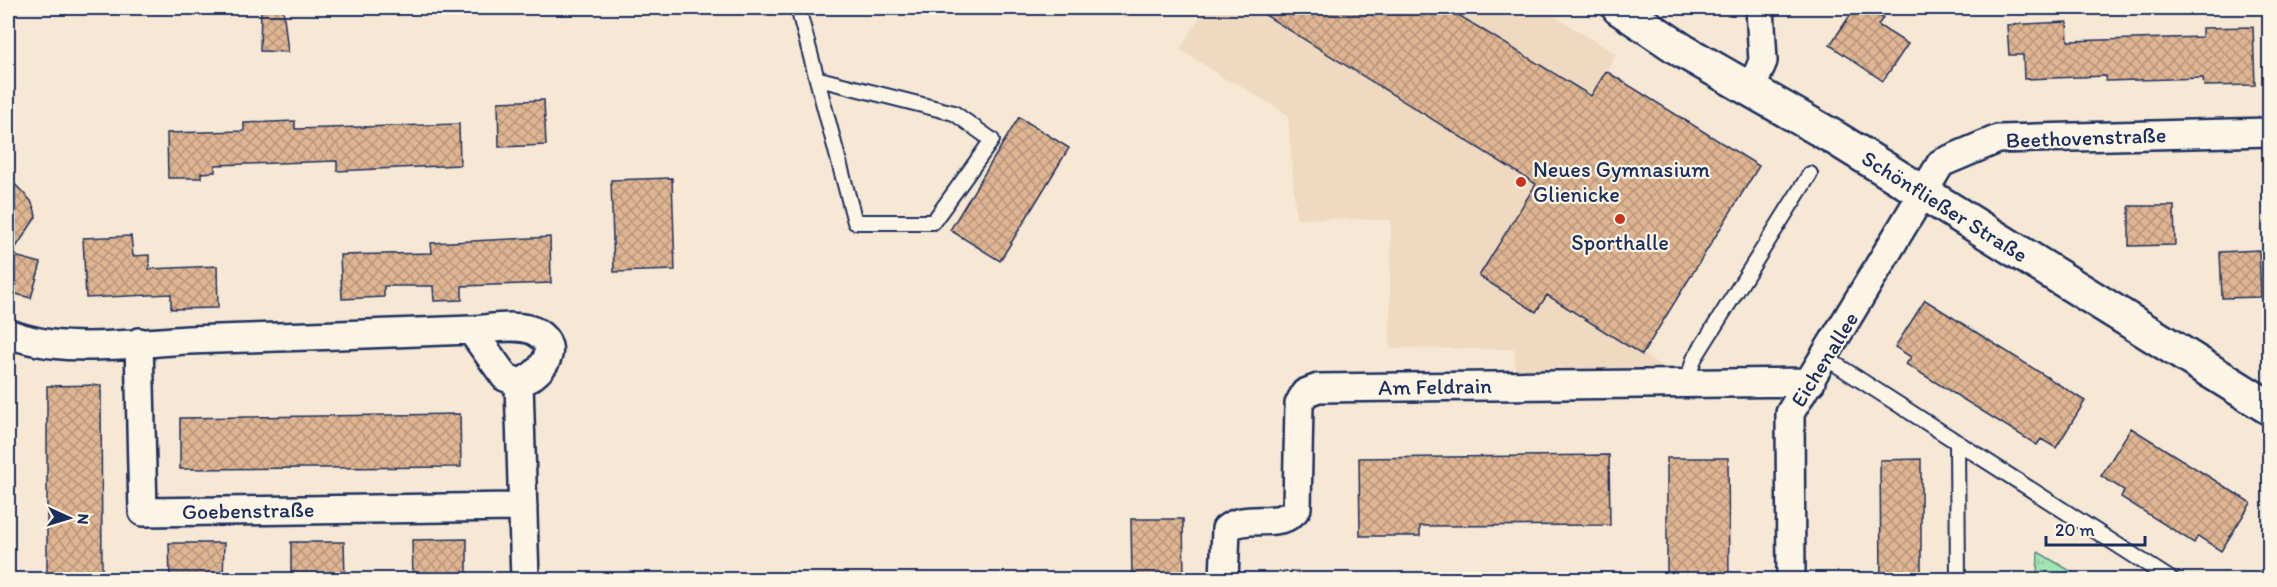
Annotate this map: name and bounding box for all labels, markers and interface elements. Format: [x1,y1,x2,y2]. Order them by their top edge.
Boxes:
street label: Beethovenstraße [2005,121,2167,154]
street label: Schönfließer Straße [1857,145,2033,268]
place label: Neues Gymnasium Glienicke [1533,156,1710,208]
marker: Neues Gymnasium Glienicke [1514,175,1528,189]
marker: Sporthalle [1613,212,1627,226]
place label: Sporthalle [1571,229,1669,256]
street label: Eichenallee [1785,307,1864,412]
street label: Am Feldrain [1378,372,1492,401]
north arrow [39,488,99,548]
street label: Goebenstraße [182,496,314,525]
scale bar [2046,509,2145,547]
text: N [74,513,93,525]
text: 20 m [2055,519,2095,541]

